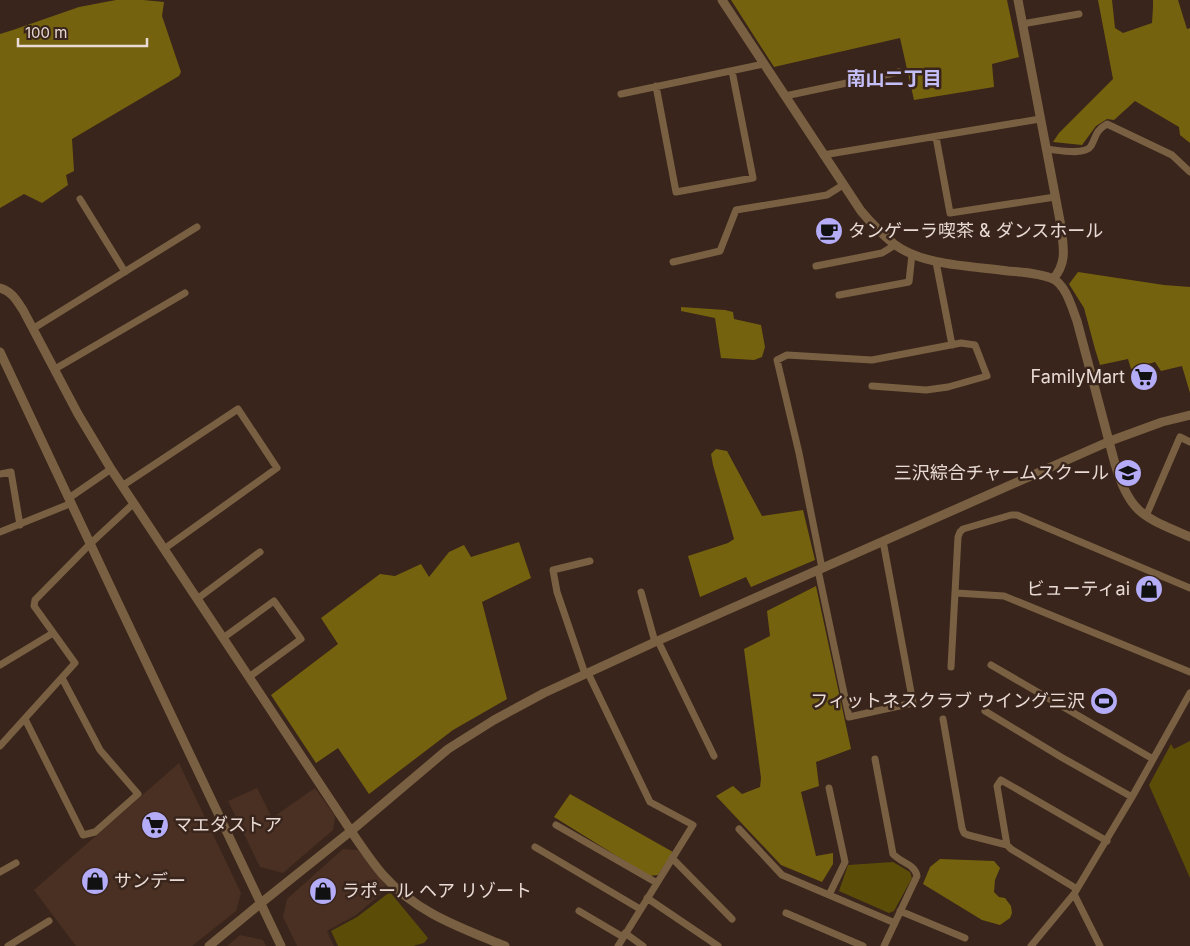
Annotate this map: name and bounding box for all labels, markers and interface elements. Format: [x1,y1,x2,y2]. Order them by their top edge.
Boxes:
scale bar [18,15,146,47]
text: 100 m [25,23,67,42]
district label: 南山二丁目 [846,67,942,90]
cafe icon: タンゲーラ喫茶 & ダンスホール [814,216,844,246]
place label: タンゲーラ喫茶 & ダンスホール [848,220,1103,241]
supermarket icon: FamilyMart [1129,362,1159,392]
place label: FamilyMart [1031,366,1125,387]
school or university icon: 三沢綜合チャームスクール [1113,458,1143,488]
place label: 三沢綜合チャームスクール [894,462,1109,483]
shop icon: ビューティai [1134,574,1164,604]
place label: ビューティai [1027,578,1130,599]
sports icon: フィットネスクラブ ウイング三沢 [1089,686,1119,716]
place label: フィットネスクラブ ウイング三沢 [810,690,1085,711]
supermarket icon: マエダストア [140,810,170,840]
place label: マエダストア [174,814,282,835]
shop icon: サンデー [80,866,110,896]
place label: サンデー [114,870,186,891]
shop icon: ラポール ヘア リゾート [308,876,338,906]
place label: ラポール ヘア リゾート [342,880,532,901]

